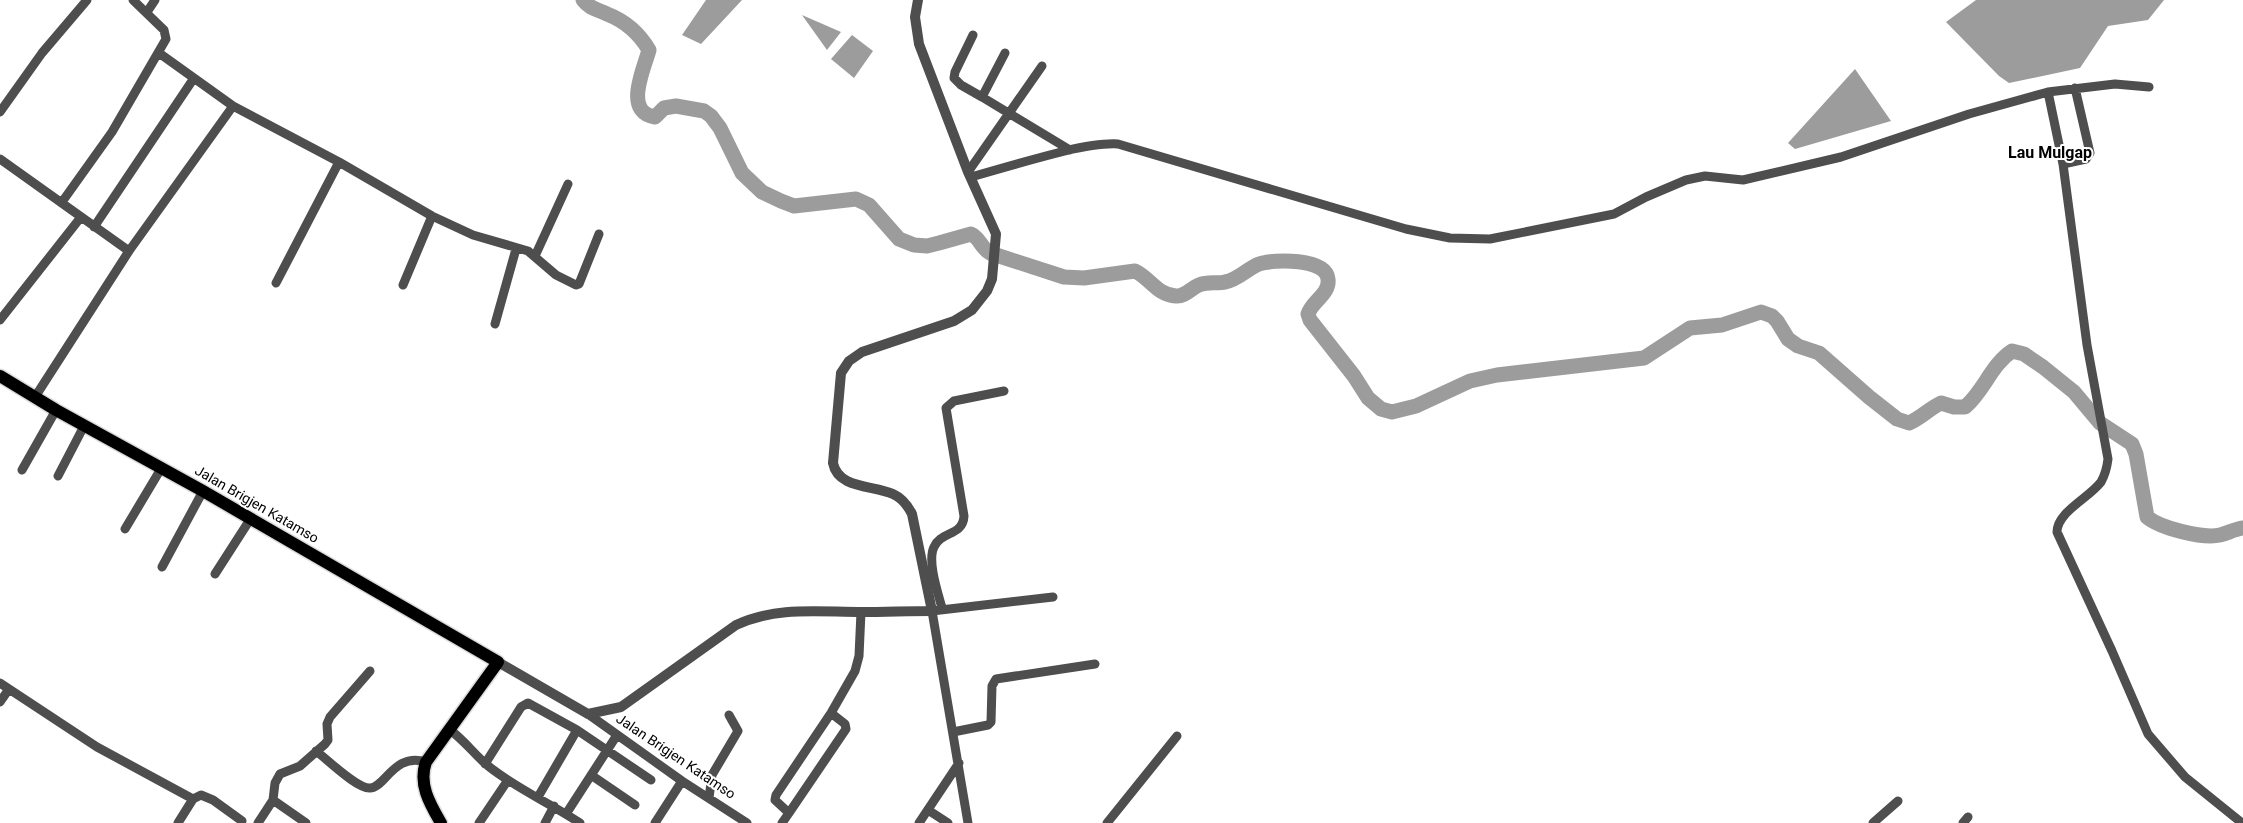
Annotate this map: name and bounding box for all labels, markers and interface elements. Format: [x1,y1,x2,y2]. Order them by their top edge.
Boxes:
district label: Lau Mulgap [2008,143,2092,162]
street label: Jalan Brigjen Katamso [192,462,322,546]
street label: Jalan Brigjen Katamso [613,710,739,802]

